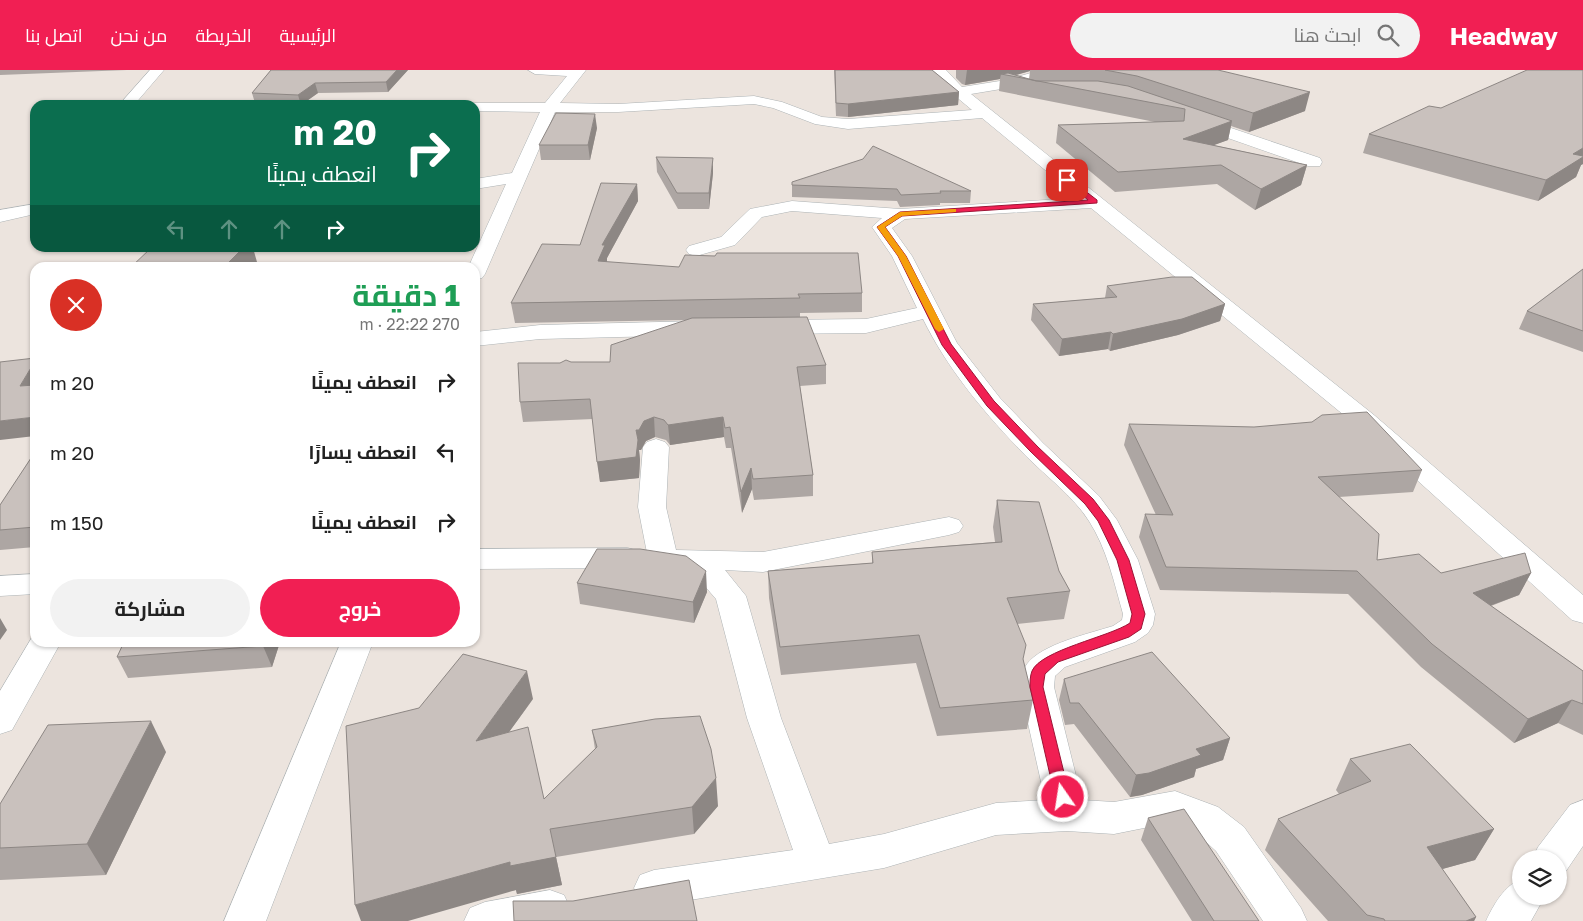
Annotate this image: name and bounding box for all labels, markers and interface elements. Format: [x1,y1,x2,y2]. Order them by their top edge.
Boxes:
search box [1070,13,1420,58]
icon: search [1374,21,1402,49]
text: Headway [1450,21,1558,50]
text: ابحث هنا [1293,23,1362,46]
text: اتصل بنا [25,24,83,46]
text: من نحن [111,24,167,46]
text: الخريطة [195,24,252,46]
text: الرئيسية [280,24,336,46]
text: 20 m [293,111,377,153]
icon: right [395,120,460,185]
pin [1046,159,1088,201]
text: انعطف يمينًا [266,160,377,187]
icon: arrive [1053,166,1081,194]
icon: left [162,215,190,243]
icon: ahead [215,215,243,243]
icon: ahead [268,215,296,243]
icon: right [321,215,349,243]
text: 1 دقيقة [352,277,460,313]
button: close [50,279,102,331]
text: 270 m · 22:22 [359,314,460,334]
icon: right [432,368,460,396]
text: انعطف يمينًا [311,370,417,393]
text: 20 m [50,371,94,394]
icon: left [432,438,460,466]
text: انعطف يسارًا [309,440,417,463]
text: 20 m [50,441,94,464]
icon: right [432,508,460,536]
text: انعطف يمينًا [311,510,417,533]
text: 150 m [50,511,104,534]
button: مشاركة [50,579,250,637]
button: خروج [260,579,460,637]
position arrow [1036,770,1088,822]
map controls [1512,850,1567,905]
button: layers [1512,850,1567,905]

